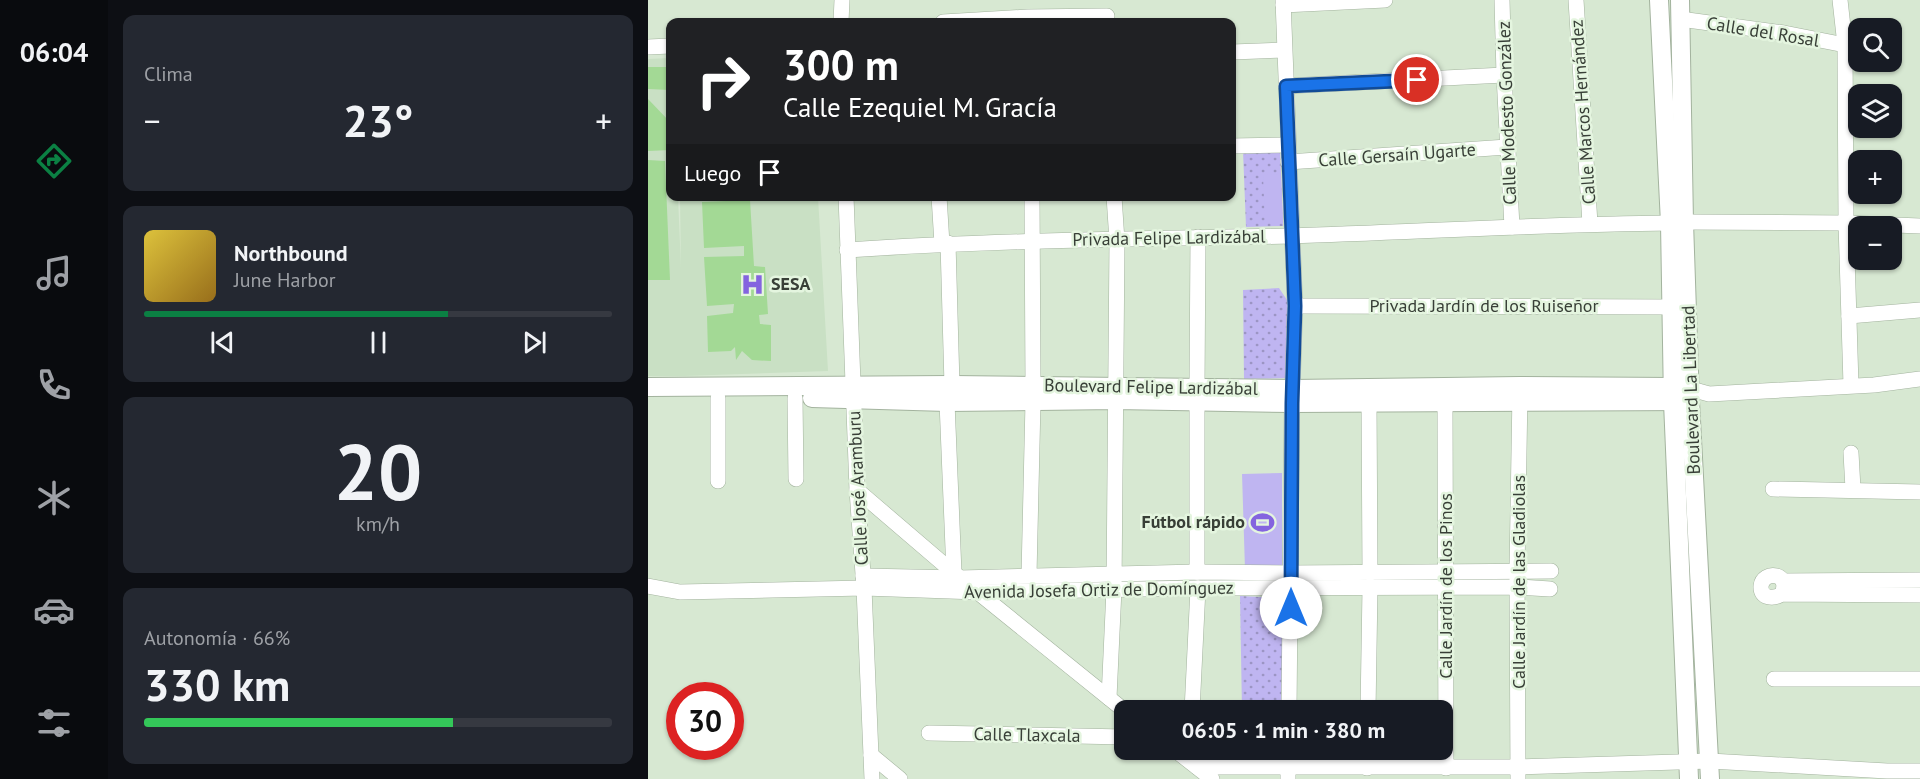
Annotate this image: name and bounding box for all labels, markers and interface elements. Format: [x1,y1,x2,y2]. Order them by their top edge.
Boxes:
street label: Calle del Rosal [1705,11,1822,52]
map controls [1848,18,1902,270]
button: search [1848,18,1902,72]
street label: Calle Marcos Hernández [1565,19,1600,205]
street label: Calle Modesto González [1492,21,1521,205]
text: 06:04 [20,35,88,69]
text: 300 m [783,37,899,92]
icon: right [684,42,762,120]
pin [1391,54,1442,105]
text: Clima [144,61,193,87]
icon: arrive [1400,63,1433,96]
button: layers [1848,84,1902,138]
text: Calle Ezequiel M. Gracía [783,90,1057,124]
text: 23° [343,91,413,149]
text: − [144,99,161,142]
text: + [595,99,612,142]
street label: Calle Gersaín Ugarte [1318,138,1476,171]
icon: directions [33,140,75,182]
button: + [1848,150,1902,204]
icon: arrive [753,156,786,189]
text: Luego [684,159,741,187]
button: − [1848,216,1902,270]
street label: Privada Felipe Lardizábal [1072,224,1266,251]
text: Northbound [234,239,348,267]
icon: music [33,252,75,294]
text: June Harbor [234,267,336,293]
hospital icon: SESA [740,271,766,297]
place label: SESA [771,272,810,295]
street label: Privada Jardín de los Ruiseñor [1369,294,1599,317]
street label: Boulevard La Libertad [1676,305,1705,475]
icon: previous [206,326,239,359]
icon: pause [362,326,395,359]
icon: next [518,326,551,359]
icon: phone [33,364,75,406]
street label: Boulevard Felipe Lardizábal [1044,373,1259,400]
street label: Calle José Aramburu [842,410,873,566]
text: 20 [334,421,422,522]
street label: Calle Jardín de las Gladiolas [1507,475,1530,689]
icon: climate [33,477,75,519]
street label: Calle Jardín de los Pinos [1434,493,1457,679]
sports icon: Fútbol rápido [1250,509,1276,535]
place label: Fútbol rápido [1142,510,1245,533]
text: km/h [356,511,400,537]
street label: Avenida Josefa Ortiz de Domínguez [964,576,1234,603]
position arrow [1259,576,1323,640]
icon: car [33,589,75,631]
text: Autonomía · 66% [144,625,290,651]
text: 330 km [144,655,290,713]
speed limit sign: 30 [666,682,744,760]
icon: filters [33,702,75,744]
text: 06:05 · 1 min · 380 m [1182,716,1385,744]
street label: Calle Tlaxcala [973,722,1081,747]

